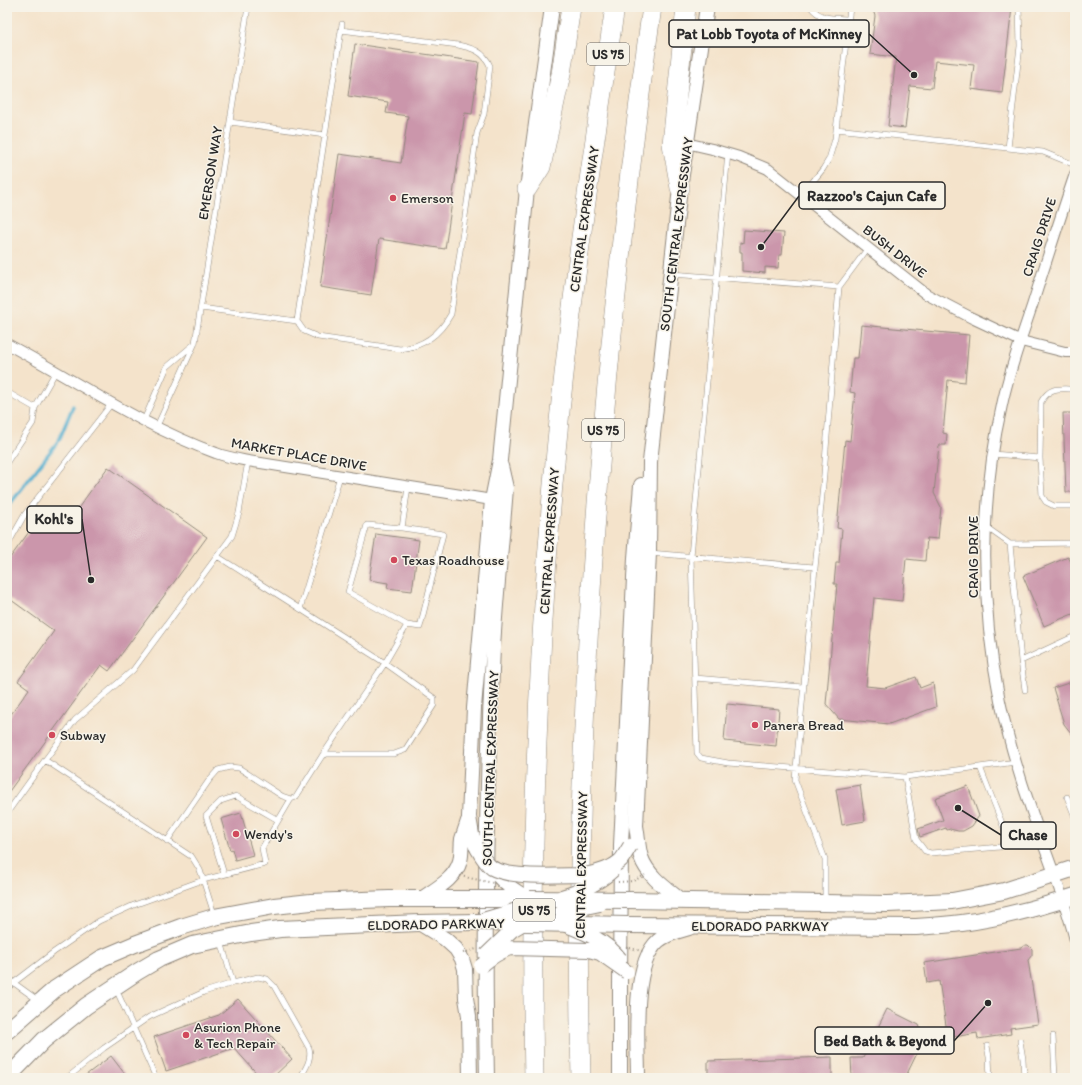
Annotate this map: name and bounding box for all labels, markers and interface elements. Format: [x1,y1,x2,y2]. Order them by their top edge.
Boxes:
callout: Pat Lobb Toyota of McKinney [669,20,869,47]
text: Pat Lobb Toyota of McKinney [676,25,863,44]
road number: US 75 [587,43,629,65]
street label: EMERSON WAY [195,125,226,221]
street label: SOUTH CENTRAL EXPRESSWAY [656,136,697,332]
street label: CENTRAL EXPRESSWAY [566,145,603,293]
callout: Razzoo's Cajun Cafe [799,182,945,209]
text: Razzoo's Cajun Cafe [807,187,937,206]
place label: Emerson [401,190,454,207]
marker: Emerson [388,193,398,203]
street label: CRAIG DRIVE [1019,195,1060,279]
street label: BUSH DRIVE [859,221,930,282]
road number: US 75 [582,419,624,441]
street label: MARKET PLACE DRIVE [230,434,368,475]
street label: CENTRAL EXPRESSWAY [536,467,563,615]
callout: Kohl's [27,506,82,533]
text: Kohl's [34,510,74,528]
street label: CRAIG DRIVE [965,516,982,598]
place label: Texas Roadhouse [402,552,505,569]
marker: Texas Roadhouse [389,555,399,565]
street label: SOUTH CENTRAL EXPRESSWAY [479,670,502,866]
place label: Panera Bread [763,717,844,734]
marker: Panera Bread [750,720,760,730]
place label: Subway [60,727,106,744]
marker: Subway [47,730,57,740]
street label: CENTRAL EXPRESSWAY [572,791,591,939]
callout: Chase [1001,822,1056,849]
place label: Wendy's [244,826,293,843]
text: Chase [1008,826,1048,844]
marker: Wendy's [231,829,241,839]
road number: US 75 [513,899,555,921]
street label: ELDORADO PARKWAY [367,915,505,934]
street label: ELDORADO PARKWAY [691,918,829,935]
place label: Asurion Phone & Tech Repair [194,1019,281,1052]
callout: Bed Bath & Beyond [815,1027,954,1054]
marker: Asurion Phone & Tech Repair [181,1030,191,1040]
text: Bed Bath & Beyond [823,1032,947,1051]

